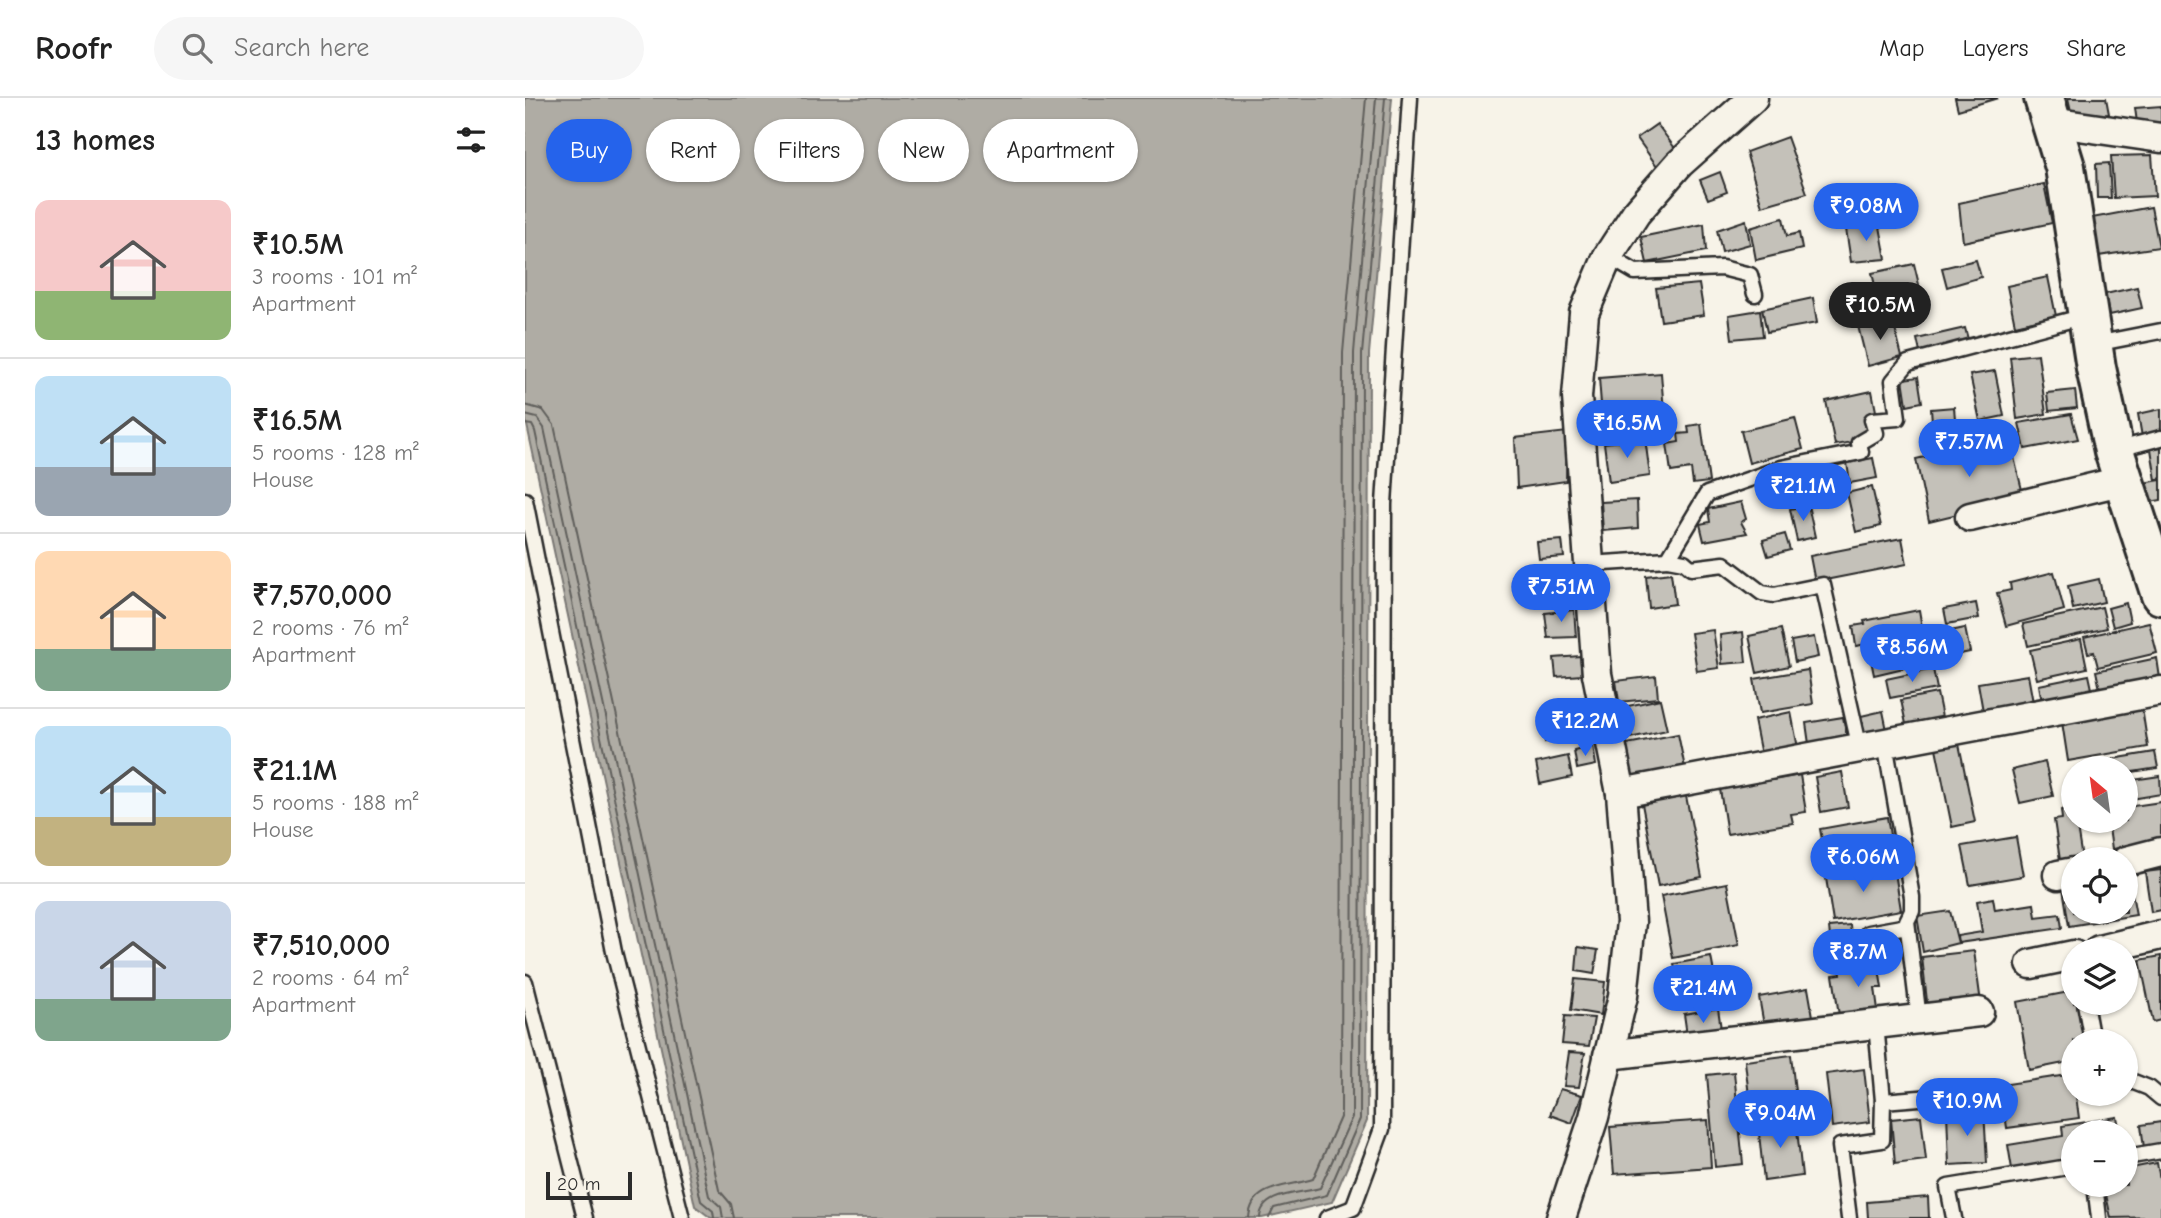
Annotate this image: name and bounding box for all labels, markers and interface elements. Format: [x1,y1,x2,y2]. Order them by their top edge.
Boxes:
search box [154,17,644,80]
text: Roofr [35,29,112,67]
icon: search [178,29,216,67]
text: Search here [234,33,369,63]
text: Map [1879,34,1925,62]
text: Layers [1963,34,2028,62]
text: Share [2066,34,2126,62]
chip: Buy [546,119,632,182]
chip: Rent [646,119,740,182]
chip: Filters [754,119,864,182]
chip: New [878,119,969,182]
chip: Apartment [983,119,1138,182]
icon: filters [452,121,490,159]
text: 13 homes [35,123,155,158]
pin: ₹9.08M [1809,184,1923,243]
text: ₹9.08M [1830,192,1902,219]
text: ₹10.5M [252,227,344,262]
icon: home [91,228,175,312]
text: 3 rooms · 101 m² [252,263,417,290]
pin: ₹10.5M [1823,282,1937,342]
text: Apartment [252,290,355,317]
text: ₹10.5M [1845,291,1915,318]
pin: ₹16.5M [1570,400,1684,460]
text: ₹16.5M [252,403,342,438]
icon: home [91,404,175,488]
text: ₹16.5M [1592,409,1662,436]
pin: ₹7.57M [1912,420,2026,479]
text: ₹7.57M [1935,428,2003,455]
text: 5 rooms · 128 m² [252,439,419,466]
pin: ₹21.1M [1746,464,1860,523]
text: House [252,466,314,493]
text: ₹21.1M [1770,472,1836,499]
pin: ₹7.51M [1504,564,1618,624]
text: ₹7.51M [1527,573,1595,600]
text: ₹7,570,000 [252,578,392,613]
icon: home [91,579,175,663]
text: 2 rooms · 76 m² [252,614,408,641]
pin: ₹8.56M [1855,624,1969,684]
text: ₹8.56M [1876,633,1948,660]
text: Apartment [252,641,355,668]
pin: ₹12.2M [1528,698,1642,758]
text: ₹12.2M [1551,707,1619,734]
text: ₹21.1M [252,753,337,788]
icon: home [91,754,175,838]
north arrow [2061,756,2139,833]
map controls [2061,756,2138,1197]
text: 5 rooms · 188 m² [252,789,418,816]
text: House [252,816,314,843]
pin: ₹6.06M [1806,834,1920,894]
text: ₹6.06M [1826,843,1900,870]
button: locate [2061,847,2138,924]
text: ₹7,510,000 [252,928,390,963]
icon: home [91,929,175,1013]
pin: ₹8.7M [1809,930,1907,989]
text: ₹8.7M [1829,938,1887,965]
button: layers [2061,938,2138,1015]
text: 2 rooms · 64 m² [252,964,409,991]
pin: ₹21.4M [1646,965,1760,1025]
text: ₹21.4M [1669,974,1737,1001]
text: Apartment [252,991,355,1018]
button: + [2061,1029,2138,1106]
pin: ₹10.9M [1910,1079,2024,1138]
text: ₹10.9M [1932,1087,2002,1114]
pin: ₹9.04M [1723,1090,1837,1150]
text: ₹9.04M [1744,1099,1816,1126]
button: − [2061,1120,2138,1197]
scale bar [546,1169,632,1201]
text: 20 m [557,1173,601,1195]

